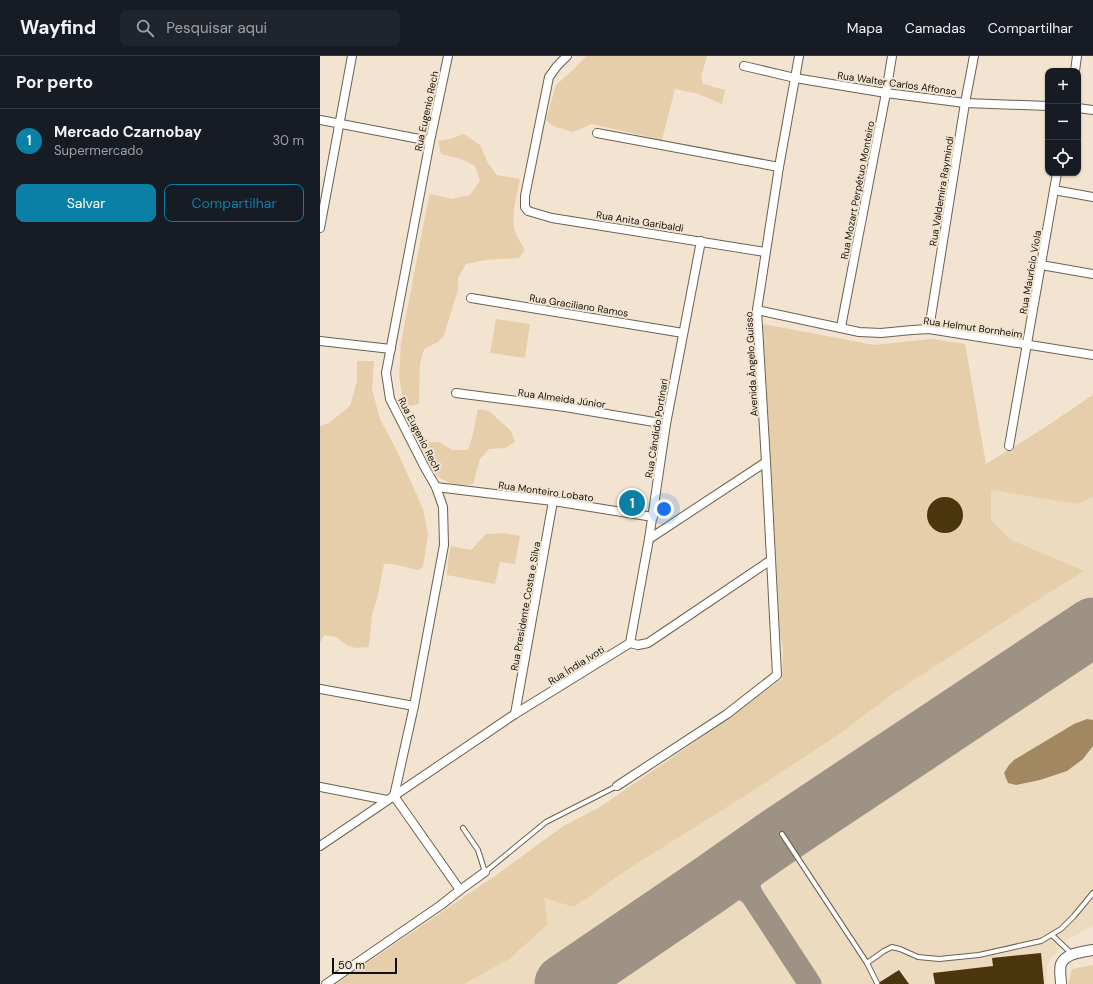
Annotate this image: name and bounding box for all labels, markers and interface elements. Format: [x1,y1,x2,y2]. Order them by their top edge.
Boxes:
search box [120,10,400,46]
text: Wayfind [20,15,96,40]
icon: search [134,17,156,39]
text: Pesquisar aqui [166,18,267,38]
text: Mapa [847,19,883,37]
text: Camadas [905,19,966,37]
text: Compartilhar [988,19,1073,37]
map controls [1045,68,1081,176]
button: + [1045,68,1081,104]
street label: Rua Walter Carlos Affonso [836,69,957,98]
street label: Rua Eugenio Rech [412,70,441,152]
text: Por perto [16,71,93,93]
button: − [1045,104,1081,140]
street label: Rua Mozart Perpétuo Monteiro [838,120,877,260]
text: Mercado Czarnobay [54,122,202,142]
text: 1 [27,132,31,149]
text: 30 m [272,132,304,149]
street label: Rua Valdemira Raymindi [926,135,957,247]
button: locate [1045,140,1081,176]
text: Supermercado [54,142,143,159]
button: Salvar [16,184,156,222]
button: Compartilhar [164,184,304,222]
street label: Rua Anita Garibaldi [595,208,685,235]
street label: Rua Maurício Viola [1017,229,1044,315]
street label: Rua Graciliano Ramos [528,291,629,320]
street label: Avenida Ângelo Guisso [742,311,761,417]
street label: Rua Helmut Bornheim [923,314,1023,341]
street label: Rua Cândido Portinari [642,377,671,479]
street label: Rua Almeida Júnior [517,386,607,411]
street label: Rua Eugenio Rech [395,395,444,474]
street label: Rua Monteiro Lobato [497,478,594,505]
pin: 1 [619,488,645,518]
your location [654,499,674,519]
street label: Rua Presidente Costa e Silva [508,540,543,672]
street label: Rua Índia Ivoti [546,643,607,688]
scale bar [332,956,397,975]
text: 50 m [338,958,365,972]

